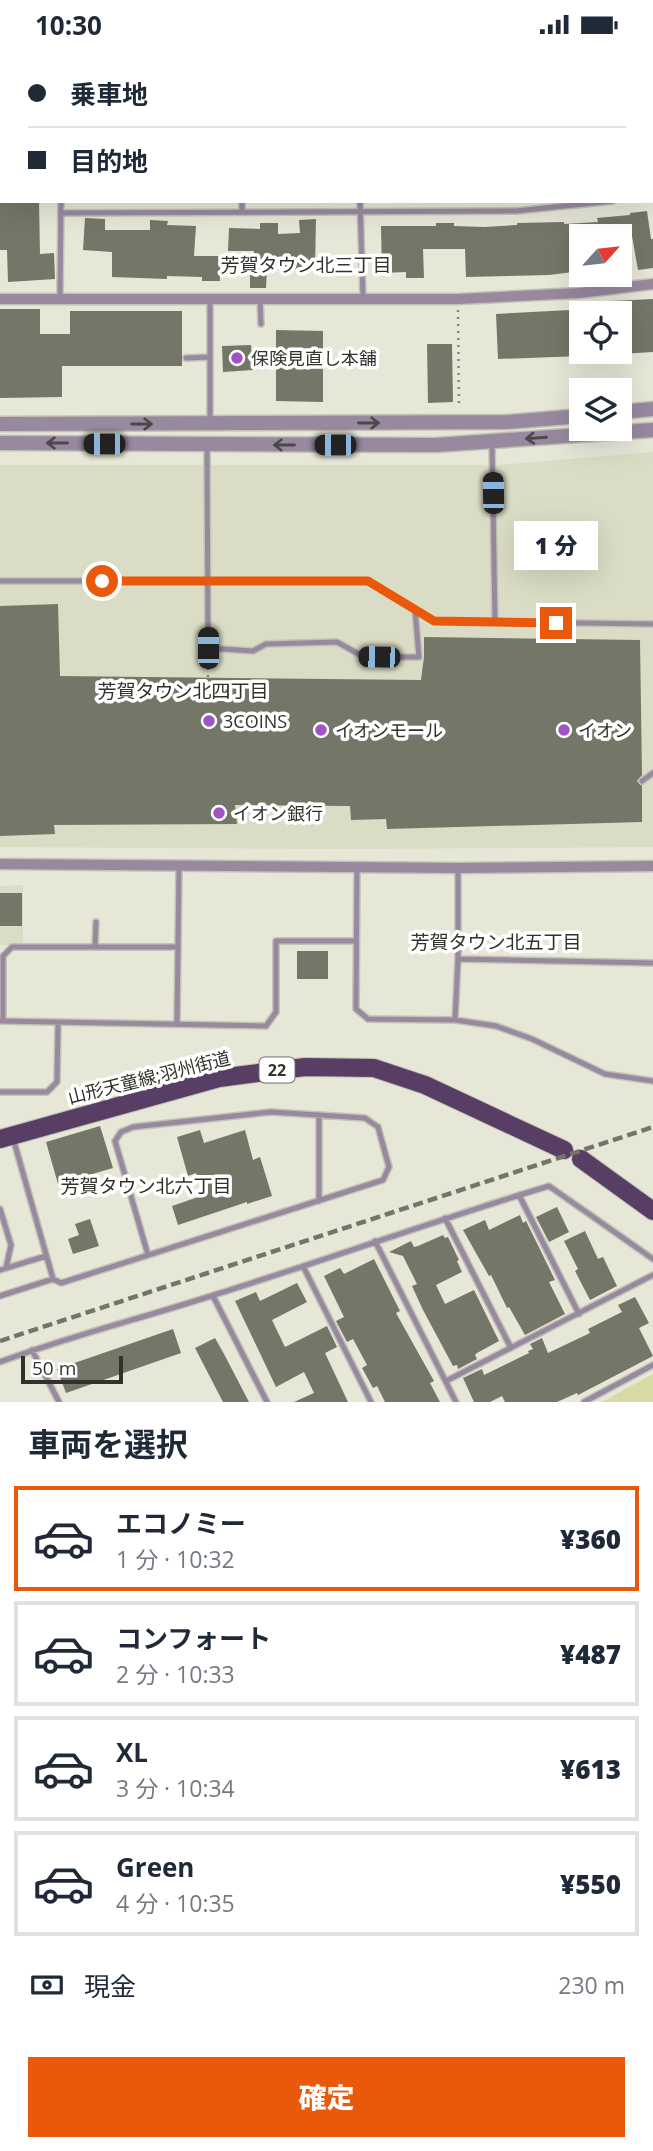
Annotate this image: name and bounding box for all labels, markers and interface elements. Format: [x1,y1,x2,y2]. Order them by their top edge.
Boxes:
text: 10:30 [35,7,102,43]
text: 乗車地 [70,76,148,112]
text: 目的地 [70,143,148,179]
north arrow [569,224,632,287]
map controls [569,224,632,441]
district label: 芳賀タウン北三丁目 [220,252,392,278]
button: locate [569,301,632,364]
place label: 保険見直し本舗 [251,346,377,370]
marker: 保険見直し本舗 [229,350,245,366]
button: layers [569,378,632,441]
one-way arrow [357,416,380,430]
one-way arrow [130,417,153,431]
one-way arrow [525,432,548,445]
car [84,434,126,455]
car [315,435,357,456]
one-way arrow [46,436,69,450]
one-way arrow [273,438,296,451]
car [483,472,504,514]
callout: 1 分 [514,521,598,571]
text: 1 分 [535,529,577,561]
route start [86,565,118,597]
route end [540,607,572,639]
car [198,627,219,669]
car [358,646,401,668]
district label: 芳賀タウン北四丁目 [97,678,269,704]
place label: 3COINS [223,709,287,733]
marker: 3COINS [201,713,217,729]
place label: イオンモール [335,718,443,742]
place label: イオン [578,718,632,742]
marker: イオンモール [313,722,329,738]
marker: イオン [556,722,572,738]
place label: イオン銀行 [233,801,323,825]
marker: イオン銀行 [211,805,227,821]
district label: 芳賀タウン北五丁目 [410,929,582,955]
street label: 山形天童線;羽州街道 [65,1045,233,1109]
road number: 22 [260,1058,294,1083]
district label: 芳賀タウン北六丁目 [60,1173,232,1199]
scale bar [21,1353,122,1385]
text: 50 m [32,1355,76,1381]
text: 車両を選択 [28,1422,188,1465]
text: エコノミー [116,1505,246,1541]
icon: car [32,1507,95,1570]
text: ¥360 [560,1521,621,1557]
text: 1 分 · 10:32 [116,1543,235,1575]
text: コンフォート [116,1620,271,1656]
icon: car [32,1622,95,1685]
text: ¥487 [560,1636,621,1672]
text: 2 分 · 10:33 [116,1658,235,1690]
text: XL [116,1734,148,1770]
icon: car [32,1737,95,1800]
text: ¥613 [560,1751,621,1787]
text: 3 分 · 10:34 [116,1772,235,1804]
text: Green [116,1849,194,1885]
icon: car [32,1852,95,1915]
text: ¥550 [560,1866,621,1902]
text: 4 分 · 10:35 [116,1887,235,1919]
icon: cash [28,1966,66,2004]
text: 現金 [84,1968,136,2004]
text: 230 m [558,1969,625,2001]
button: 確定 [28,2057,625,2137]

